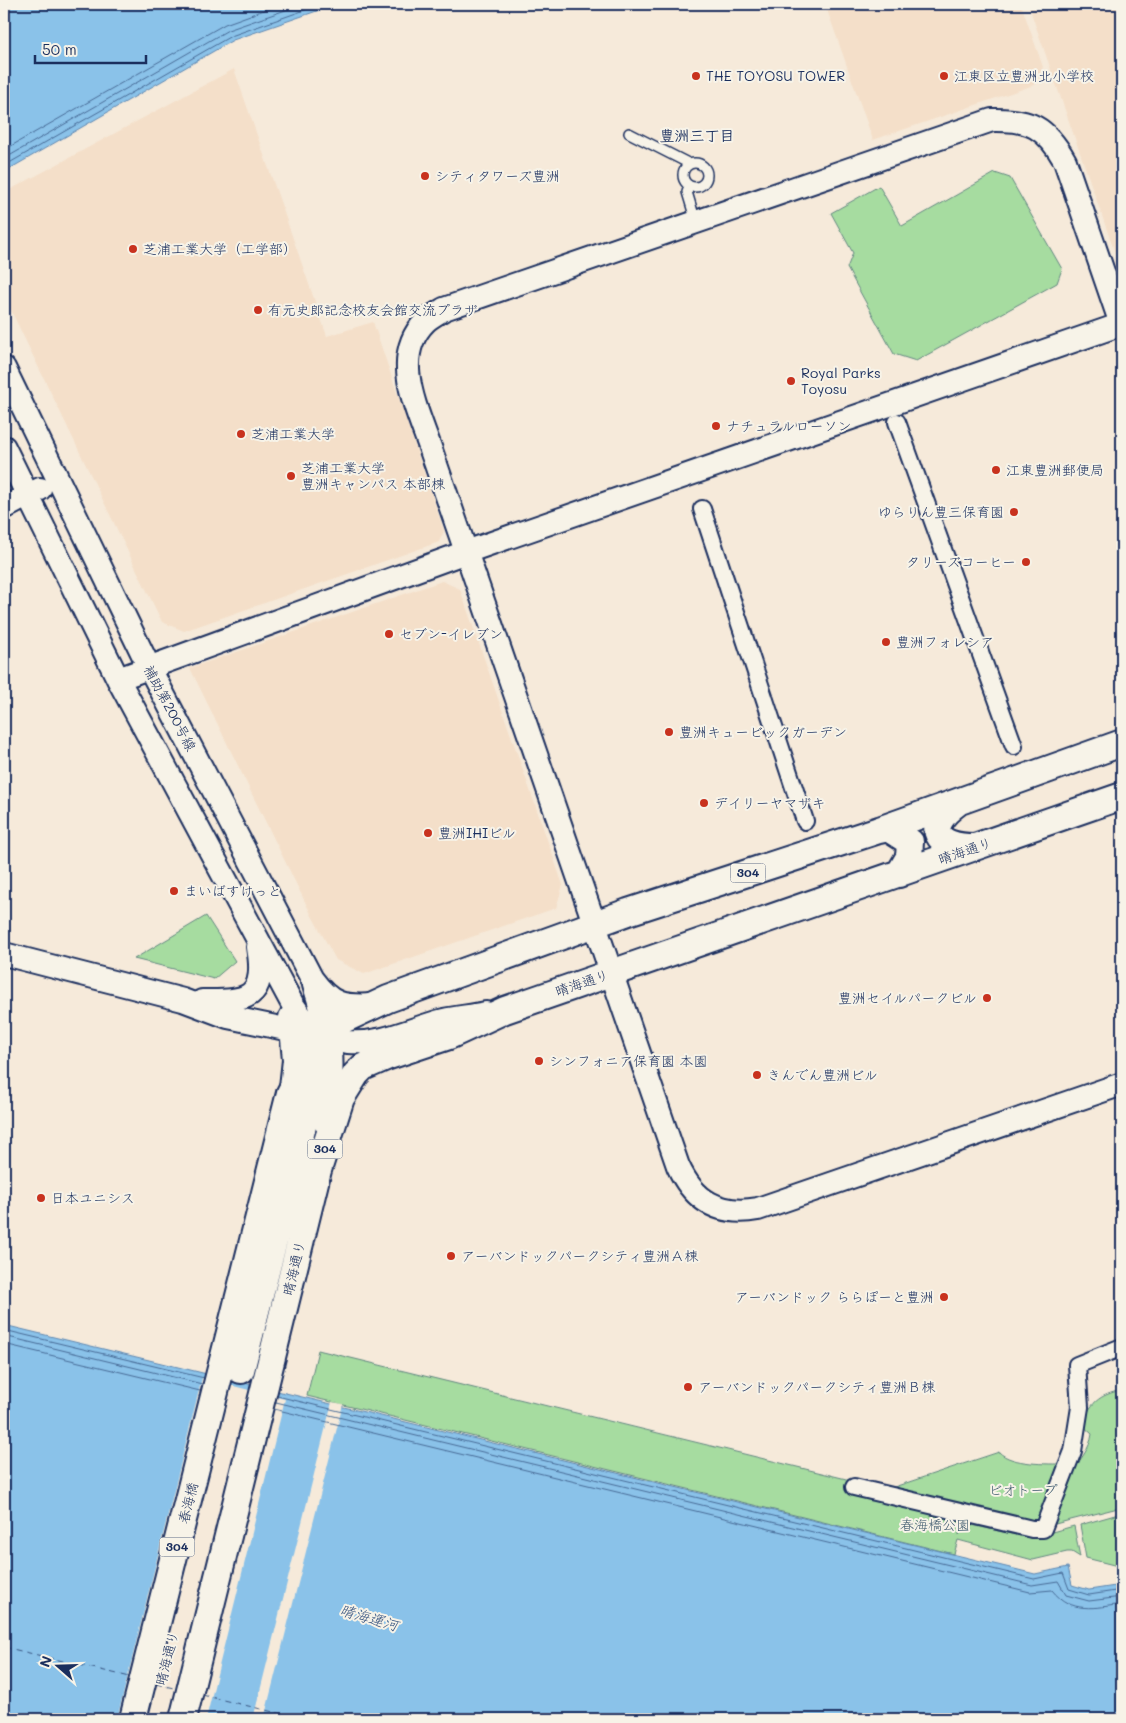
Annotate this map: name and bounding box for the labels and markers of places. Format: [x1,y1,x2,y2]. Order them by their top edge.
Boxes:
place label: THE TOYOSU TOWER [706,66,845,85]
place label: 江東区立豊洲北小学校 [954,66,1094,85]
marker: THE TOYOSU TOWER [690,70,702,82]
marker: 江東区立豊洲北小学校 [938,70,950,82]
place label: シティタワーズ豊洲 [435,166,560,185]
marker: シティタワーズ豊洲 [419,170,431,182]
place label: 芝浦工業大学（工学部） [143,239,297,258]
marker: 芝浦工業大学（工学部） [127,243,139,255]
place label: 有元史郎記念校友会館交流プラザ [268,300,478,319]
marker: 有元史郎記念校友会館交流プラザ [252,304,264,316]
place label: Royal Parks Toyosu [801,363,881,398]
marker: Royal Parks Toyosu [785,375,797,387]
place label: ナチュラルローソン [726,416,851,435]
marker: ナチュラルローソン [710,420,722,432]
place label: 芝浦工業大学 [251,424,335,443]
marker: 芝浦工業大学 [235,428,247,440]
place label: 芝浦工業大学 豊洲キャンパス 本部棟 [301,458,446,493]
place label: 江東豊洲郵便局 [1006,460,1104,479]
marker: 江東豊洲郵便局 [990,464,1002,476]
marker: 芝浦工業大学 豊洲キャンパス 本部棟 [285,470,297,482]
place label: ゆらりん豊三保育園 [878,502,1004,521]
marker: ゆらりん豊三保育園 [1008,506,1020,518]
place label: タリーズコーヒー [906,552,1016,571]
marker: タリーズコーヒー [1020,556,1032,568]
place label: セブン-イレブン [399,624,503,643]
marker: セブン-イレブン [383,628,395,640]
place label: 豊洲フォレシア [896,632,994,651]
marker: 豊洲フォレシア [880,636,892,648]
place label: 豊洲キュービックガーデン [679,722,847,741]
marker: 豊洲キュービックガーデン [663,726,675,738]
place label: デイリーヤマザキ [714,793,825,812]
marker: デイリーヤマザキ [698,797,710,809]
place label: 豊洲IHIビル [438,823,516,842]
marker: 豊洲IHIビル [422,827,434,839]
place label: まいばすけっと [184,881,282,900]
marker: まいばすけっと [168,885,180,897]
place label: 豊洲セイルパークビル [838,988,977,1007]
marker: 豊洲セイルパークビル [981,992,993,1004]
place label: シンフォニア保育園 本園 [549,1051,707,1070]
marker: シンフォニア保育園 本園 [533,1055,545,1067]
place label: きんでん豊洲ビル [767,1065,878,1084]
marker: きんでん豊洲ビル [751,1069,763,1081]
place label: 日本ユニシス [51,1188,135,1207]
marker: 日本ユニシス [35,1192,47,1204]
place label: アーバンドックパークシティ豊洲Ａ棟 [461,1246,699,1265]
marker: アーバンドックパークシティ豊洲Ａ棟 [445,1250,457,1262]
place label: アーバンドック ららぽーと豊洲 [735,1287,934,1306]
marker: アーバンドック ららぽーと豊洲 [938,1291,950,1303]
place label: アーバンドックパークシティ豊洲Ｂ棟 [698,1377,936,1396]
marker: アーバンドックパークシティ豊洲Ｂ棟 [682,1381,694,1393]

